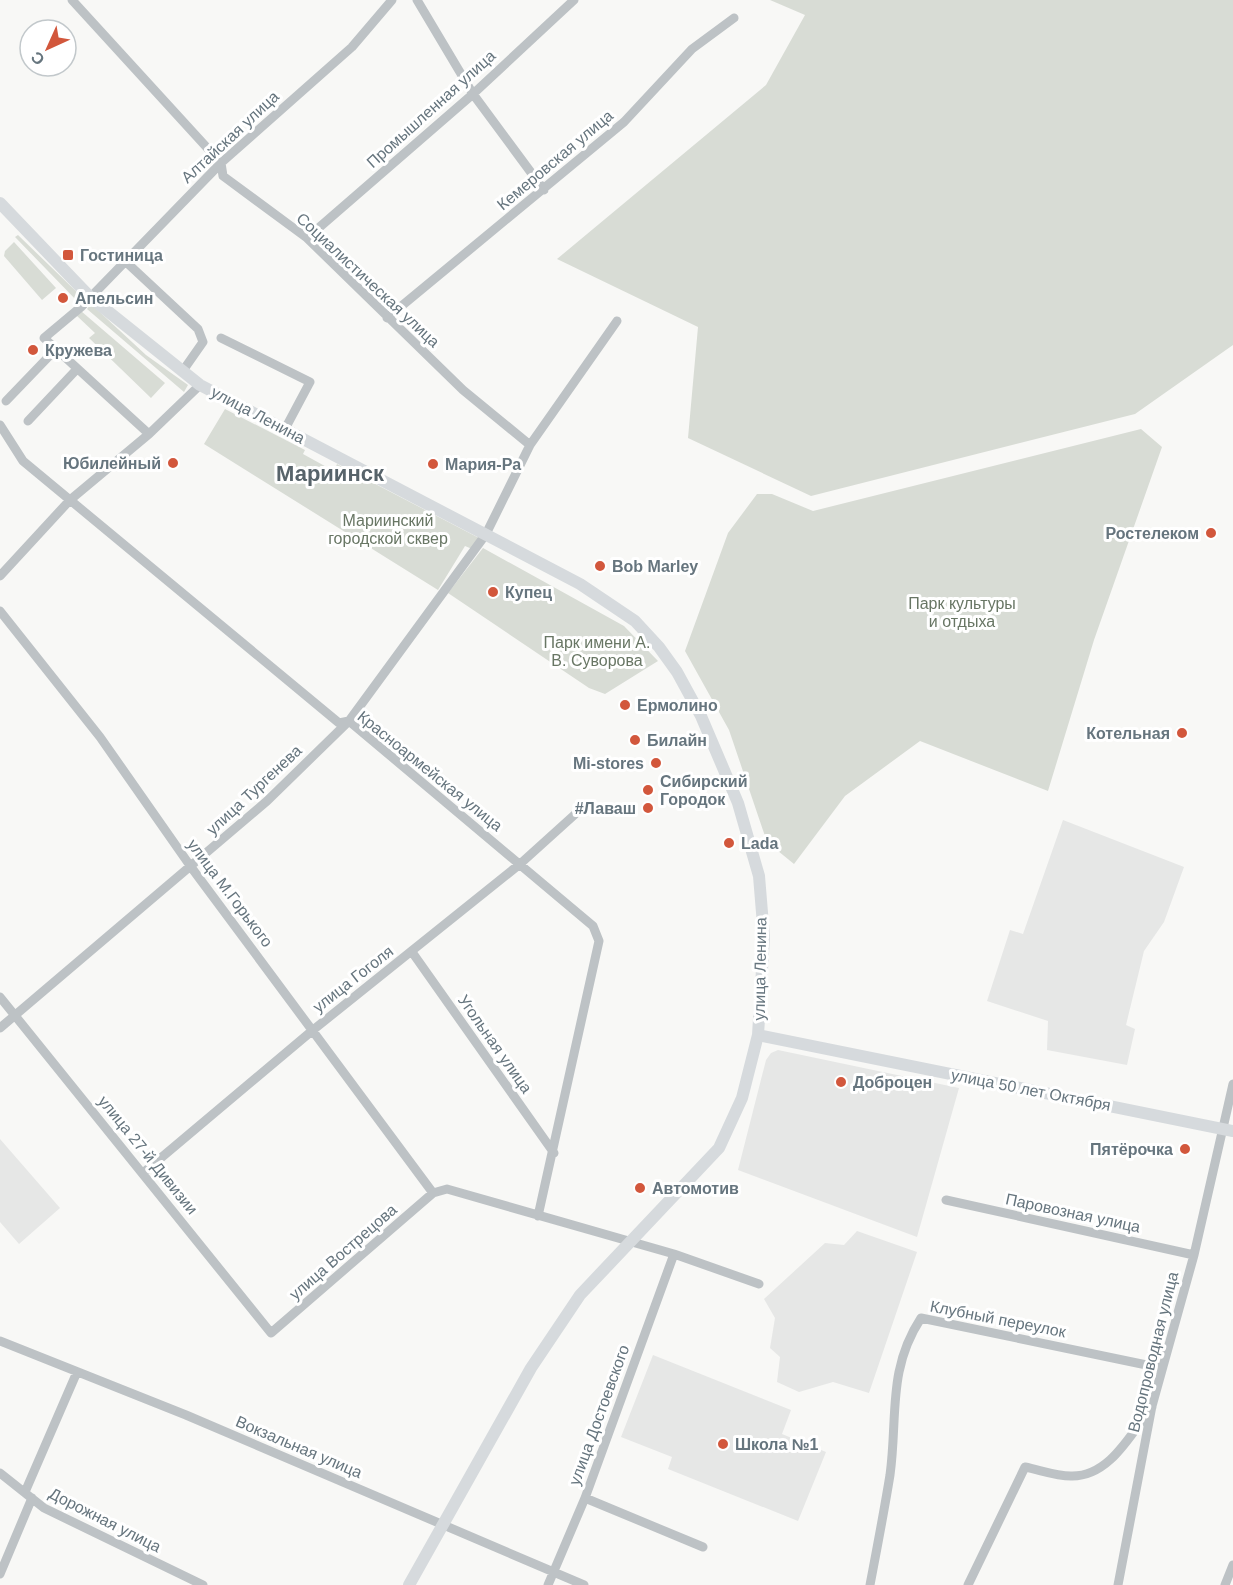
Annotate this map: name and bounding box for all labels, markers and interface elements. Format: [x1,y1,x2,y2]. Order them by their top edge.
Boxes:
north arrow [18,18,78,78]
street label: Промышленная улица [363,47,499,171]
text: С [27,48,48,68]
street label: Алтайская улица [178,88,282,186]
street label: Кемеровская улица [494,107,616,213]
street label: Социалистическая улица [293,209,443,351]
place label: Гостиница [80,247,163,264]
marker: Гостиница [61,248,75,262]
place label: Апельсин [75,290,154,307]
marker: Апельсин [56,291,70,305]
place label: Кружева [45,342,112,359]
marker: Кружева [26,343,40,357]
street label: улица Ленина [208,383,308,447]
place label: Юбилейный [63,455,161,472]
marker: Юбилейный [166,456,180,470]
place label: Мария-Ра [445,456,521,473]
marker: Мария-Ра [426,457,440,471]
district label: Мариинск [276,461,385,486]
park label: Мариинский городской сквер [328,512,448,547]
place label: Ростелеком [1105,525,1199,542]
marker: Ростелеком [1204,526,1218,540]
place label: Bob Marley [612,558,698,575]
marker: Bob Marley [593,559,607,573]
place label: Купец [505,584,552,601]
marker: Купец [486,585,500,599]
park label: Парк культуры и отдыха [908,595,1016,630]
park label: Парк имени А. В. Суворова [544,634,650,669]
place label: Ермолино [637,697,718,714]
marker: Ермолино [618,698,632,712]
street label: Красноармейская улица [354,707,506,835]
place label: Котельная [1086,725,1170,742]
marker: Котельная [1175,726,1189,740]
place label: Билайн [647,732,707,749]
marker: Билайн [628,733,642,747]
street label: улица Тургенева [203,742,305,838]
place label: Mi-stores [573,755,644,772]
marker: Mi-stores [649,756,663,770]
place label: Сибирский Городок [660,773,747,808]
marker: Сибирский Городок [641,783,655,797]
place label: #Лаваш [575,800,636,817]
marker: #Лаваш [641,801,655,815]
place label: Lada [741,835,778,852]
street label: улица М.Горького [184,836,276,950]
marker: Lada [722,836,736,850]
street label: улица Ленина [751,917,769,1021]
street label: улица Гоголя [310,942,396,1016]
street label: Угольная улица [455,992,535,1096]
street label: улица 50 лет Октября [950,1066,1112,1114]
place label: Доброцен [853,1074,932,1091]
marker: Доброцен [834,1075,848,1089]
street label: улица 27-й Дивизии [95,1092,201,1218]
place label: Пятёрочка [1090,1141,1173,1158]
marker: Пятёрочка [1178,1142,1192,1156]
place label: Автомотив [652,1180,739,1197]
marker: Автомотив [633,1181,647,1195]
street label: Паровозная улица [1004,1190,1142,1236]
street label: улица Вострецова [286,1201,400,1303]
street label: Водопроводная улица [1125,1270,1181,1434]
street label: Клубный переулок [929,1297,1068,1341]
street label: улица Достоевского [566,1342,632,1487]
street label: Вокзальная улица [233,1413,365,1481]
place label: Школа №1 [735,1436,819,1453]
marker: Школа №1 [716,1437,730,1451]
street label: Дорожная улица [46,1484,164,1556]

